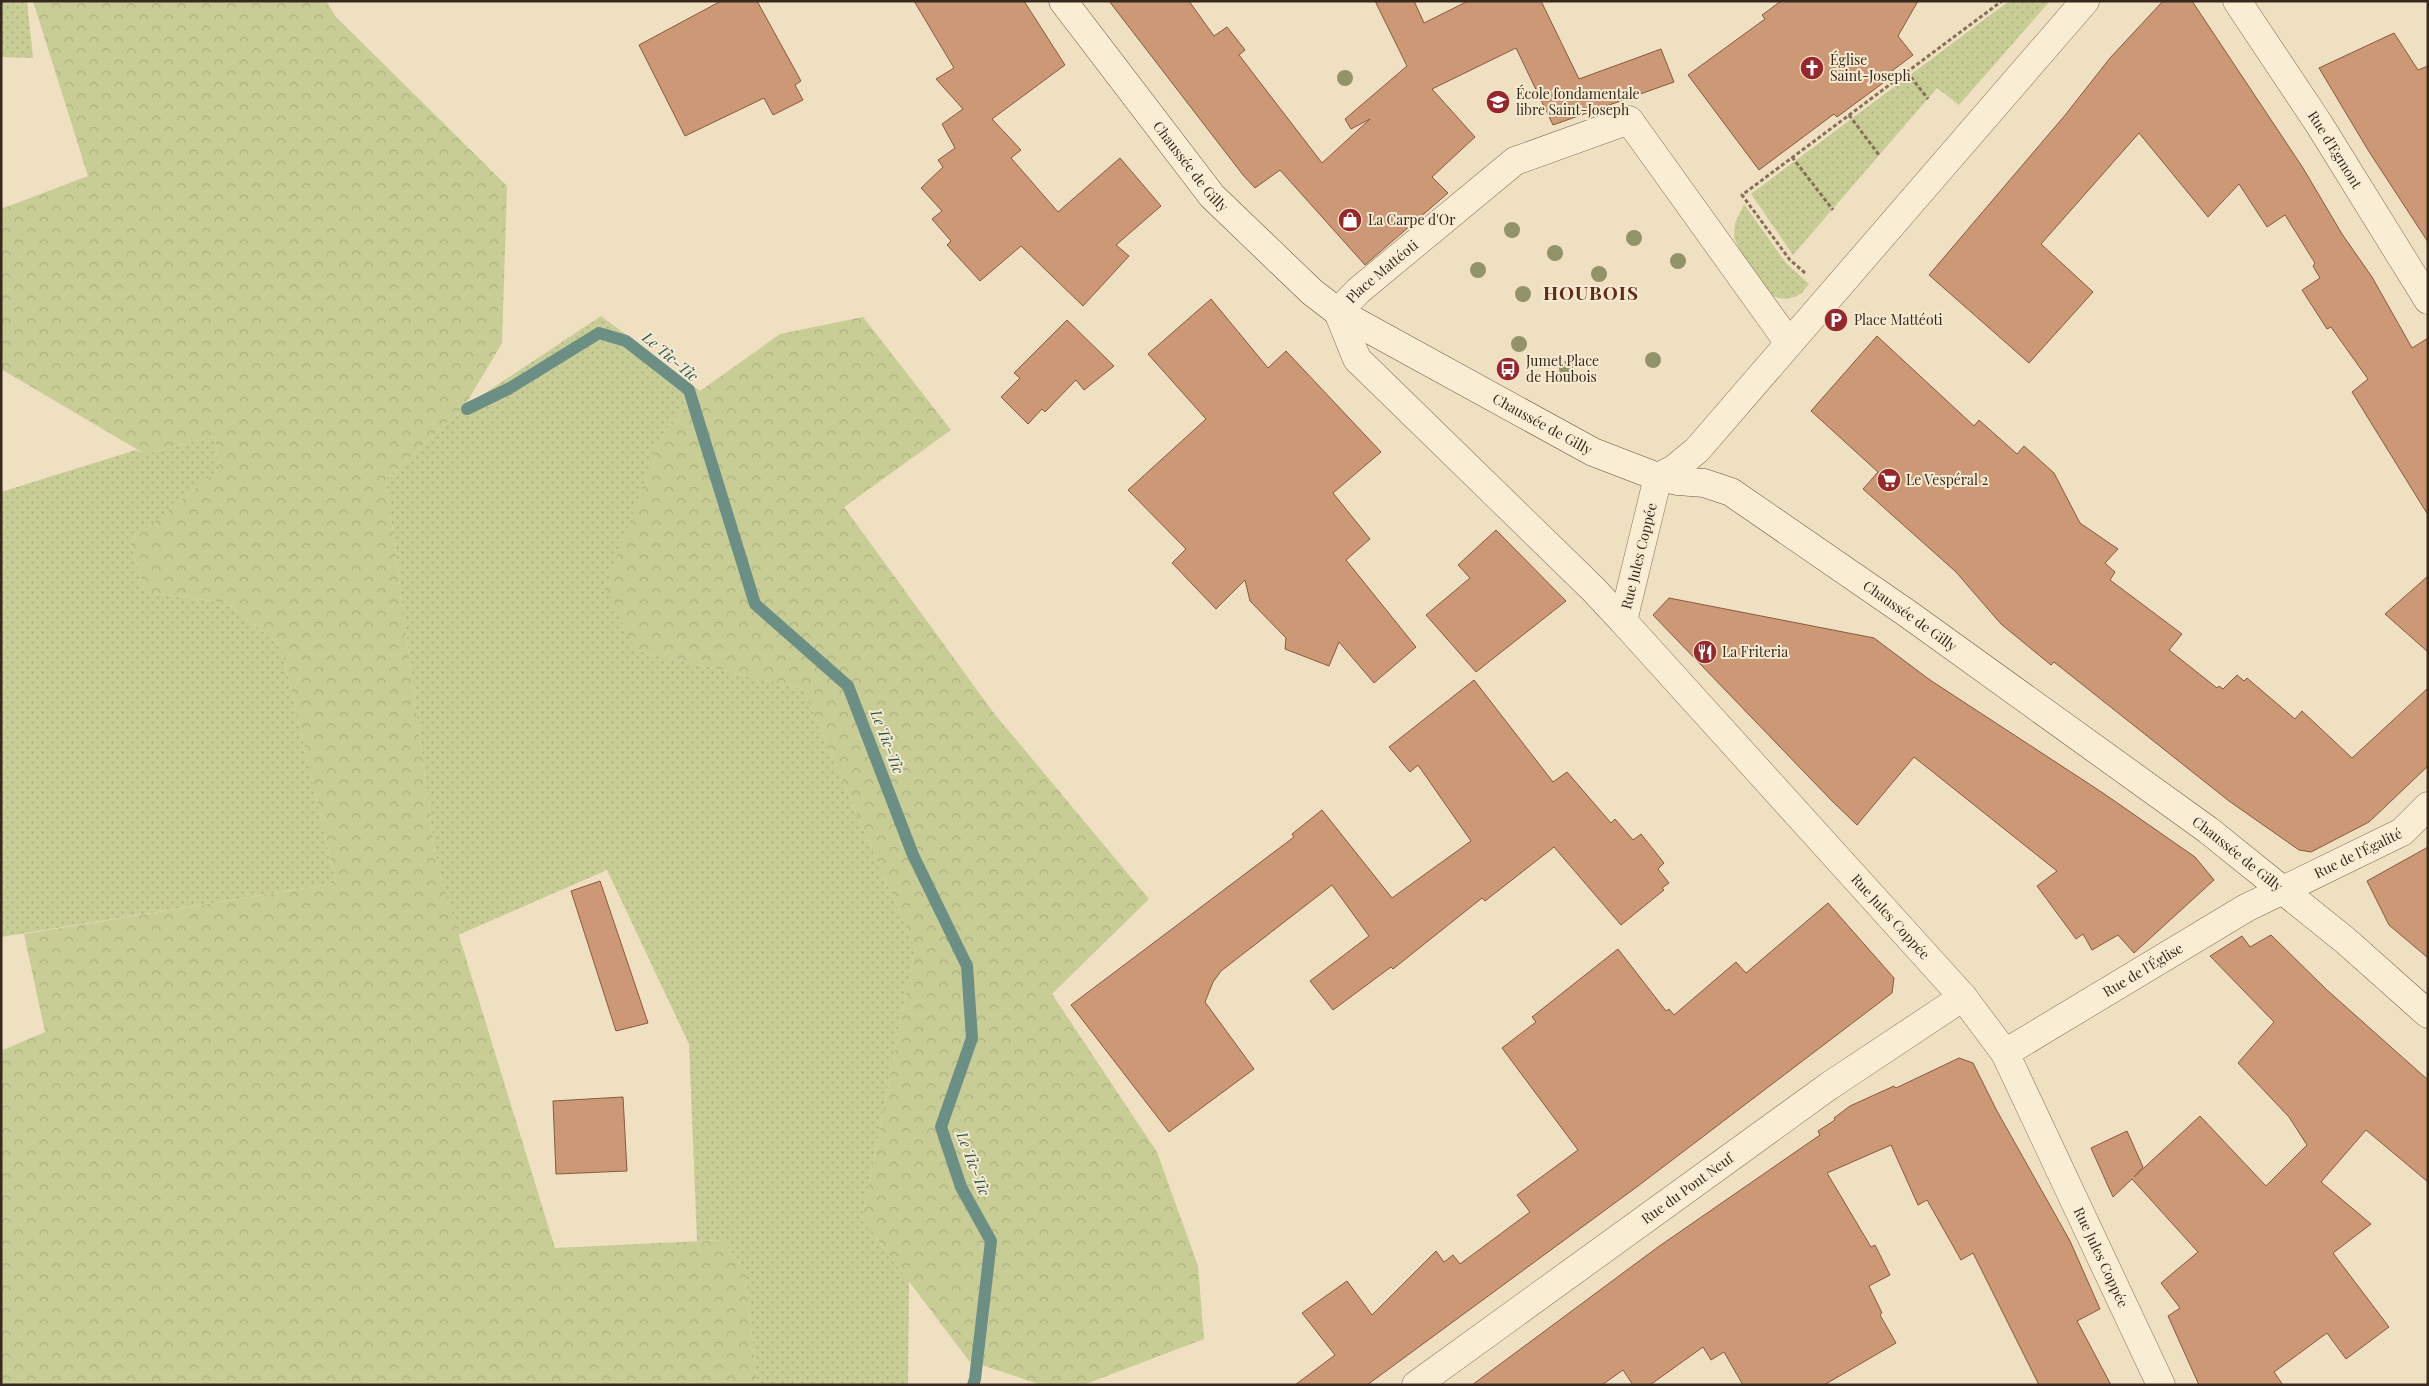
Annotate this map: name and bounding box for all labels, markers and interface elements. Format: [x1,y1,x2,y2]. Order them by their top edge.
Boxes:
place label: Église Saint-Joseph [1830,50,1911,85]
church icon: Église Saint-Joseph [1799,55,1825,81]
place label: École fondamentale libre Saint-Joseph [1516,84,1640,119]
school or university icon: École fondamentale libre Saint-Joseph [1485,89,1511,115]
street label: Rue d'Egmont [2304,107,2367,193]
street label: Chaussée de Gilly [1149,117,1233,216]
shop icon: La Carpe d'Or [1337,207,1363,233]
place label: La Carpe d'Or [1368,210,1456,229]
street label: Place Mattéoti [1341,235,1422,307]
district label: HOUBOIS [1543,279,1639,305]
parking icon: Place Mattéoti [1823,307,1849,333]
place label: Place Mattéoti [1854,310,1943,329]
water label: Le Tic-Tic [638,326,703,386]
place label: Jumet Place de Houbois [1525,351,1599,386]
bus stop icon: Jumet Place de Houbois [1495,356,1521,382]
street label: Chaussée de Gilly [1489,389,1596,459]
supermarket icon: Le Vespéral 2 [1876,467,1902,493]
place label: Le Vespéral 2 [1906,470,1989,489]
street label: Rue Jules Coppée [1616,501,1661,611]
street label: Chaussée de Gilly [1859,576,1961,655]
restaurant icon: La Friteria [1692,639,1718,665]
place label: La Friteria [1722,642,1788,661]
water label: Le Tic-Tic [866,706,909,777]
street label: Chaussée de Gilly [2189,812,2287,896]
street label: Rue de l'Égalité [2311,823,2405,882]
street label: Rue Jules Coppée [1847,870,1934,963]
street label: Rue de l'Église [2099,938,2186,1001]
water label: Le Tic-Tic [952,1128,995,1199]
street label: Rue du Pont Neuf [1637,1148,1738,1228]
street label: Rue Jules Coppée [2070,1204,2133,1310]

